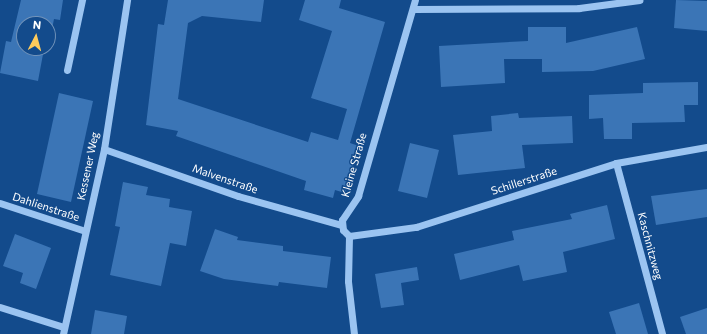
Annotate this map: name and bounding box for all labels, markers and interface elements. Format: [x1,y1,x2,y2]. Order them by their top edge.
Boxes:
north arrow [16,16,56,56]
text: N [32,18,42,31]
street label: Kessener Weg [74,131,102,201]
street label: Kleine Straße [339,131,369,199]
street label: Malvenstraße [190,162,260,196]
street label: Schillerstraße [489,164,559,198]
street label: Dahlienstraße [11,190,81,224]
street label: Kaschnitzweg [635,211,665,281]

